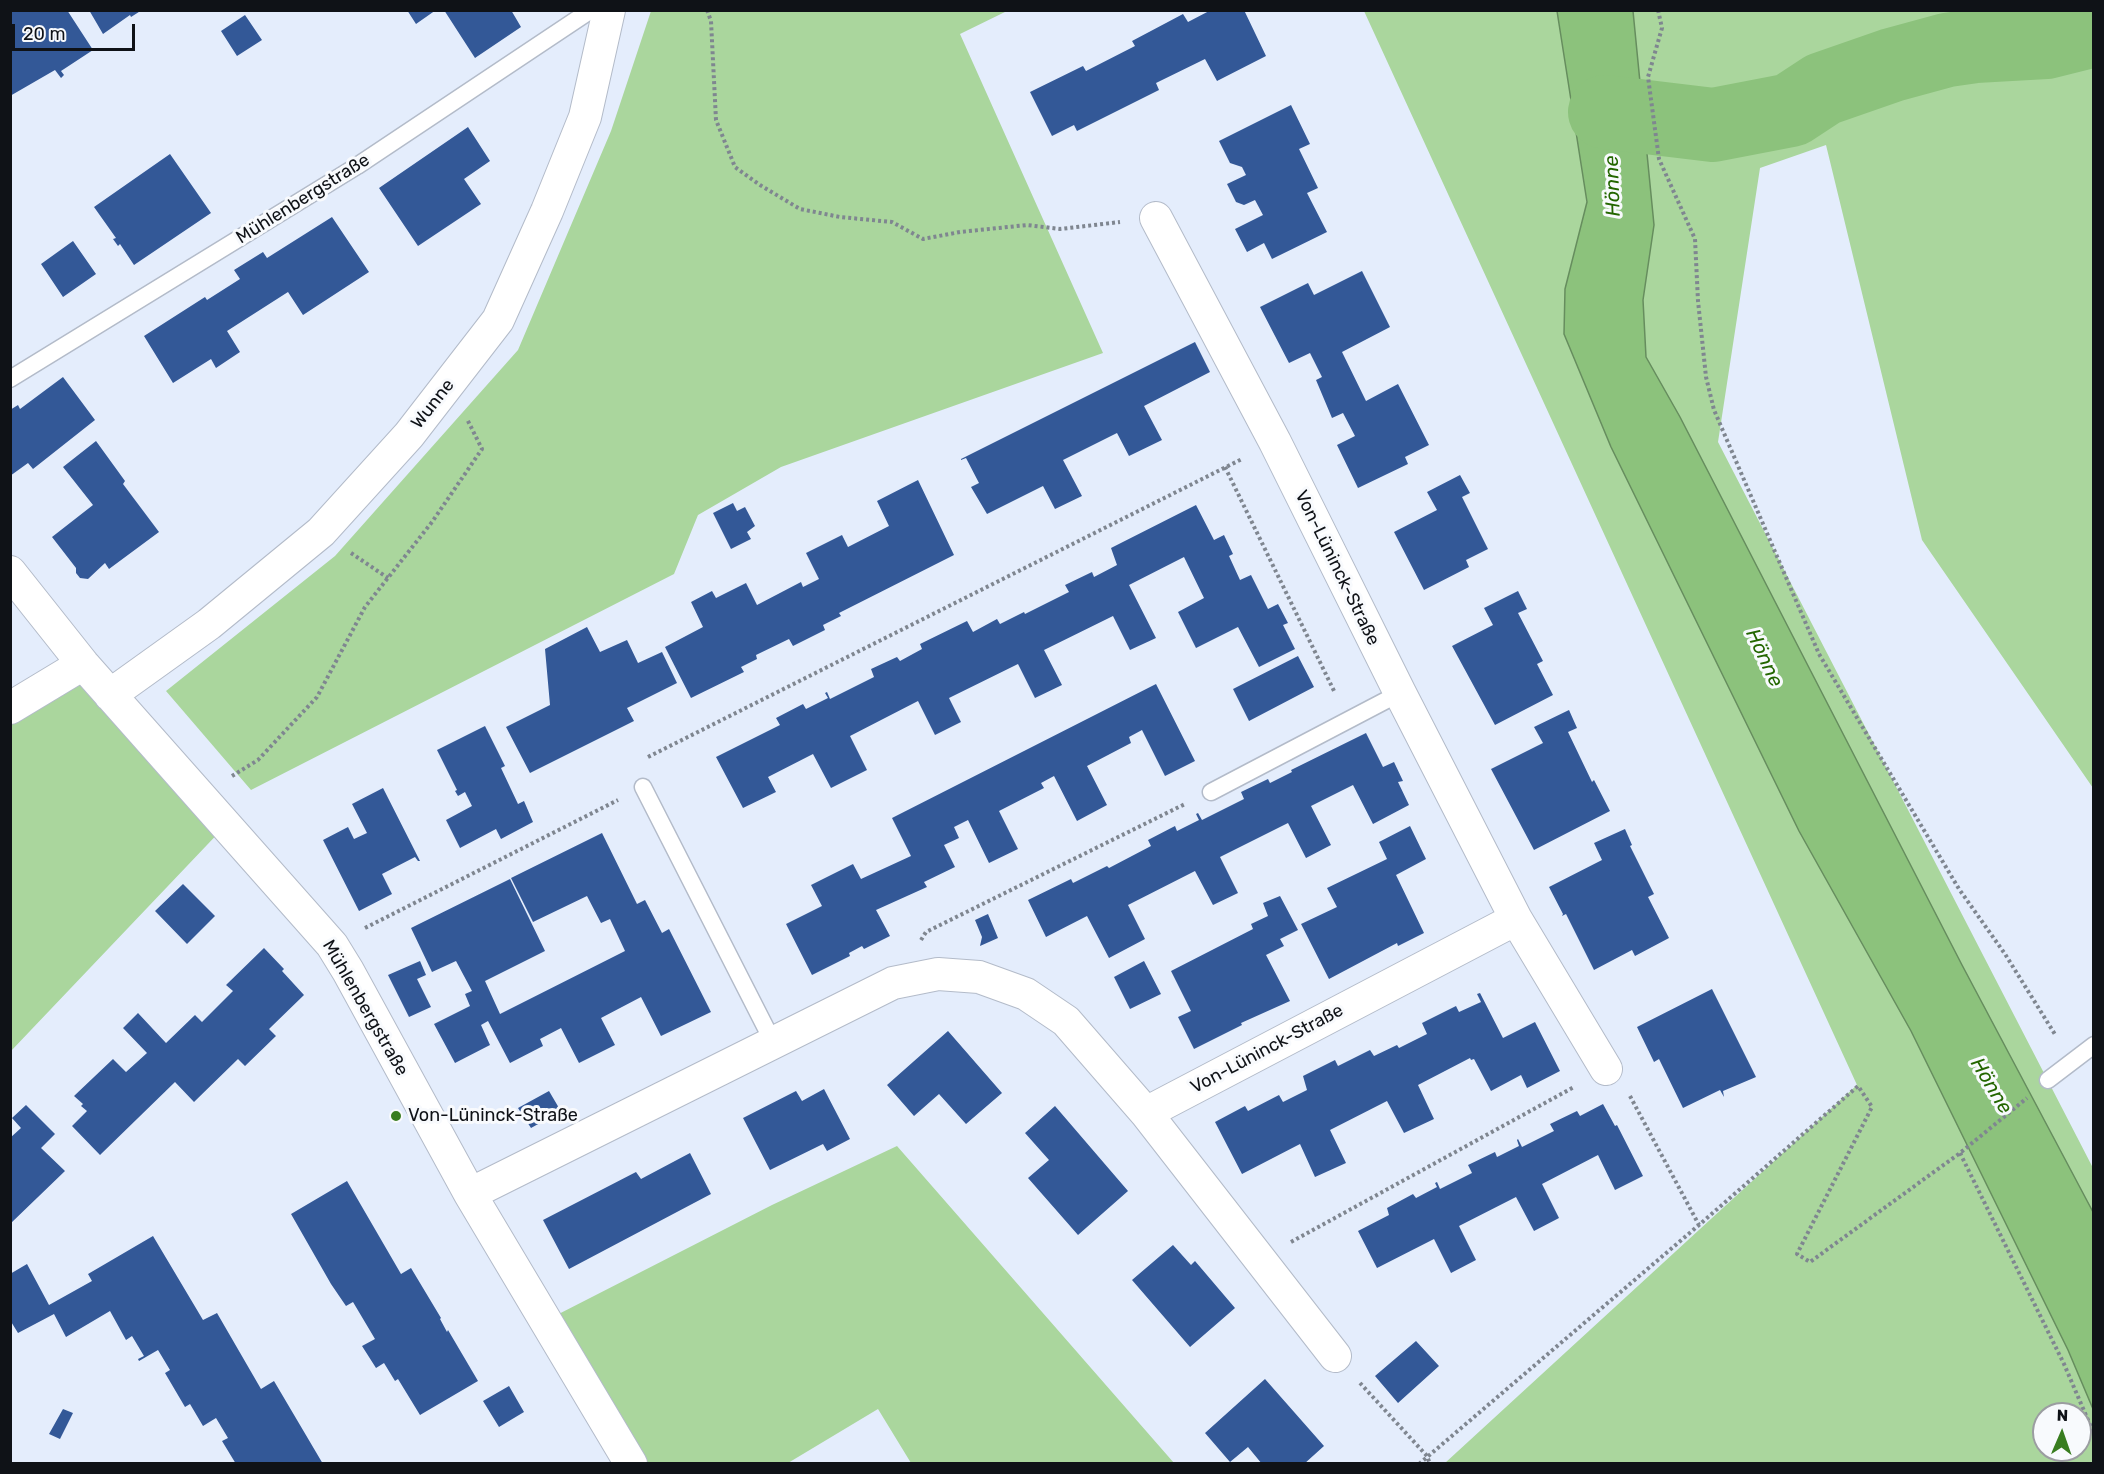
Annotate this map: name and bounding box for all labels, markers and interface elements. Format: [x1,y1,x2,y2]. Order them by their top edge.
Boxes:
scale bar [15,12,138,50]
text: 20 m [23,23,65,45]
street label: Mühlenbergstraße [232,149,374,249]
water label: Hönne [1600,155,1626,217]
street label: Wunne [407,375,459,433]
street label: Von-Lüninck-Straße [1290,487,1384,649]
water label: Hönne [1740,625,1788,691]
street label: Mühlenbergstraße [317,936,413,1080]
street label: Von-Lüninck-Straße [1187,1000,1347,1098]
water label: Hönne [1965,1054,2017,1118]
place label: Von-Lüninck-Straße [408,1105,578,1127]
marker: Von-Lüninck-Straße [389,1109,403,1123]
north arrow [2032,1402,2092,1462]
text: N [2056,1406,2069,1425]

